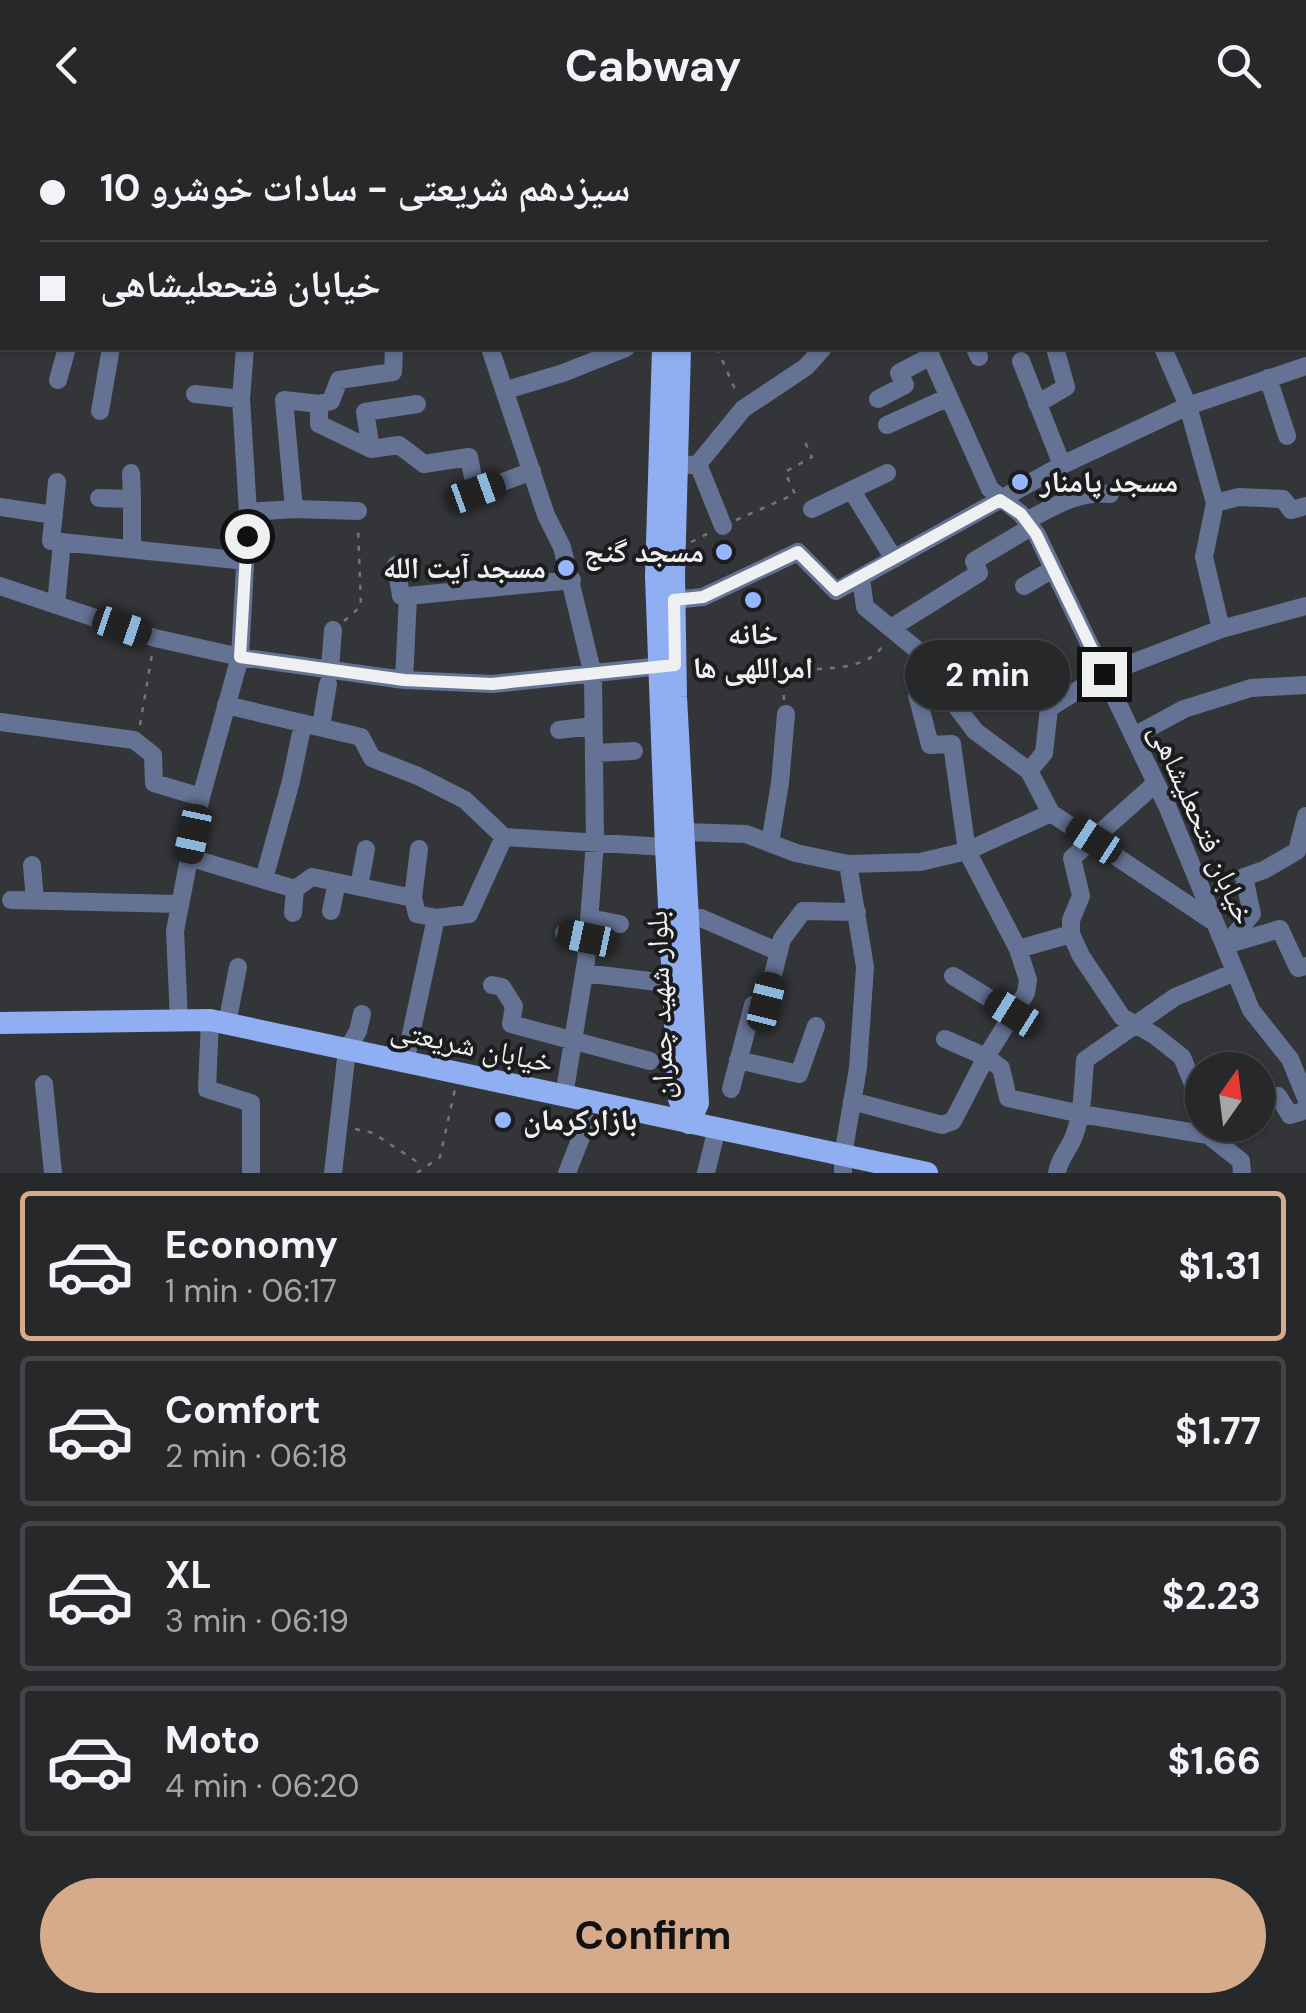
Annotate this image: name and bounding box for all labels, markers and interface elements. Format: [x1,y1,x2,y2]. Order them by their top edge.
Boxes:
text: Cabway [565,36,741,95]
icon: back [40,38,95,93]
icon: search [1211,38,1266,93]
text: سیزدهم شریعتی - سادات خوشرو 10 [100,163,630,213]
text: خیابان فتحعلیشاهی [100,259,381,309]
place label: مسجد پامنار [1038,462,1178,501]
car [443,468,509,516]
marker: مسجد پامنار [1009,471,1031,493]
route start [225,514,270,559]
place label: مسجد گنج [584,532,704,571]
marker: مسجد گنج [713,541,735,563]
place label: مسجد آیت الله [383,548,546,587]
marker: مسجد آیت الله [555,557,577,579]
marker: خانه امراللهی ها [742,589,764,611]
car [89,603,155,651]
place label: خانه امراللهی ها [693,614,813,687]
callout: 2 min [904,639,1069,709]
route end [1082,652,1127,697]
text: 2 min [945,654,1030,696]
street label: خیابان فتحعلیشاهی [1141,717,1264,930]
car [172,802,214,866]
car [1061,811,1127,869]
street label: بلوار شهید چمران [637,910,682,1100]
car [555,917,619,959]
car [744,969,788,1035]
car [980,984,1046,1042]
street label: خیابان شریعتی [387,1009,557,1082]
north arrow [1185,1052,1275,1142]
map controls [1185,1052,1275,1142]
place label: بازارکرمان [523,1100,637,1139]
marker: بازارکرمان [492,1109,514,1131]
text: Economy [165,1220,338,1270]
icon: car [45,1221,135,1311]
text: $1.31 [1178,1241,1261,1291]
text: 1 min · 06:17 [165,1270,337,1312]
text: Comfort [165,1385,321,1435]
icon: car [45,1386,135,1476]
text: $1.77 [1175,1406,1261,1456]
text: 2 min · 06:18 [165,1435,348,1477]
text: XL [165,1550,212,1600]
icon: car [45,1551,135,1641]
text: $2.23 [1162,1571,1261,1621]
text: 3 min · 06:19 [165,1600,349,1642]
text: Moto [165,1715,260,1765]
icon: car [45,1716,135,1806]
text: $1.66 [1168,1736,1261,1786]
text: 4 min · 06:20 [165,1765,359,1807]
button: Confirm [40,1878,1266,1993]

